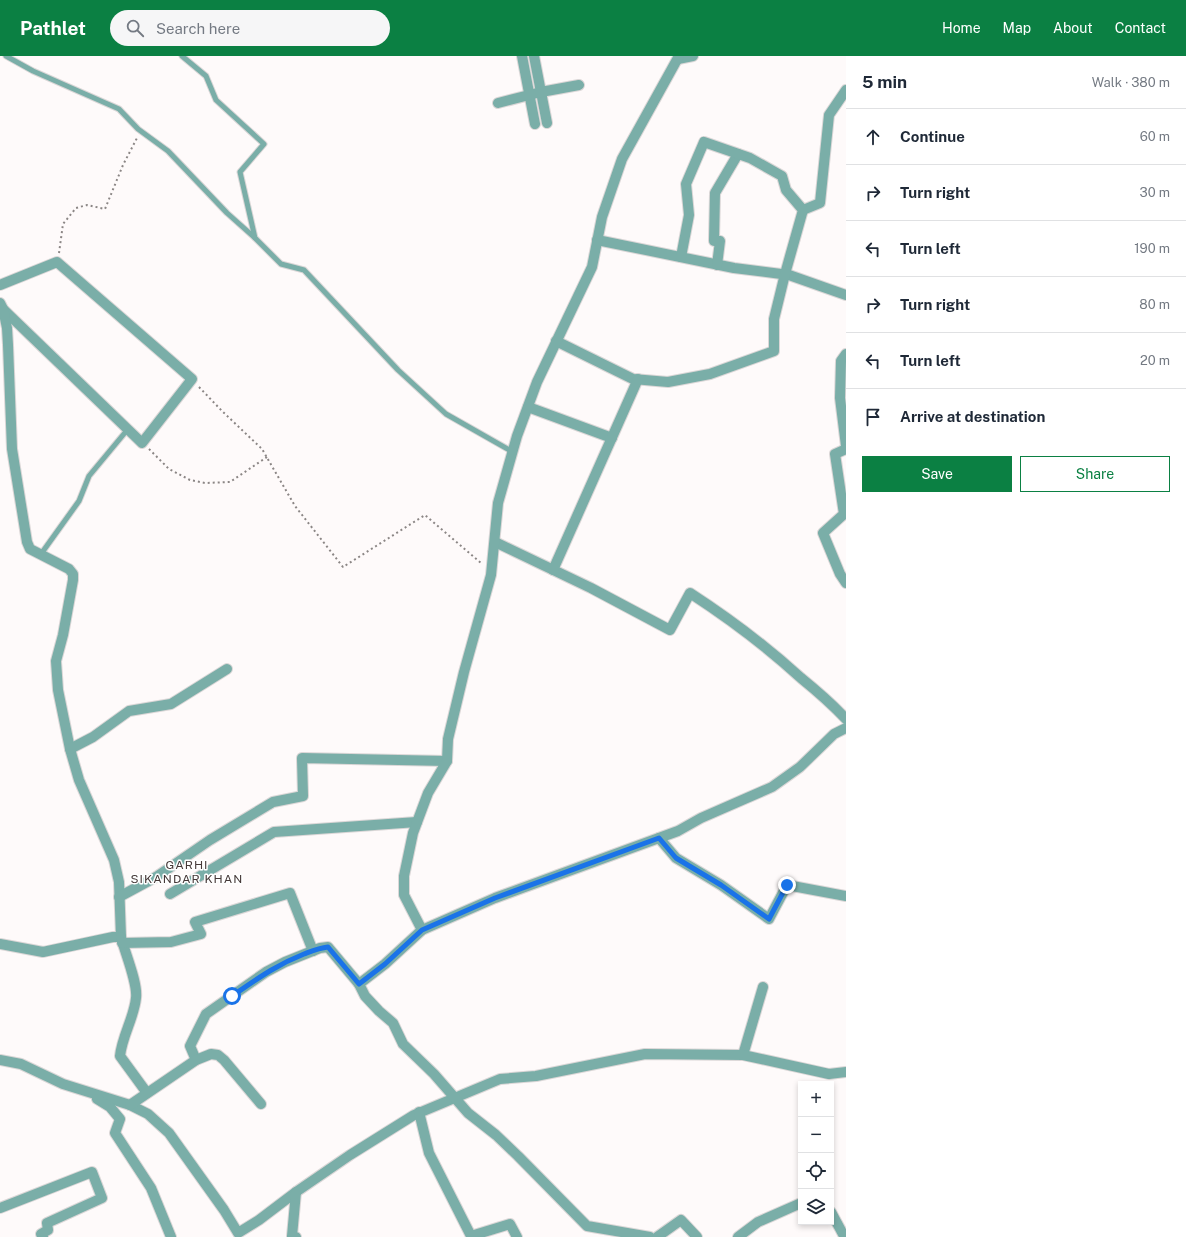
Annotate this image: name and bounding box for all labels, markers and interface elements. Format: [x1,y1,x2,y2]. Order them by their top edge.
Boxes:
search box [110,10,390,46]
text: Pathlet [20,17,86,39]
icon: search [124,17,146,39]
text: Search here [156,20,240,37]
text: Home [942,20,981,36]
text: Map [1003,20,1031,36]
text: About [1053,20,1093,36]
text: Contact [1115,20,1166,36]
text: 5 min [862,72,907,92]
text: Walk · 380 m [1092,75,1170,90]
icon: ahead [862,126,884,148]
text: Continue [900,128,965,145]
text: 60 m [1140,129,1170,144]
icon: right [862,182,884,204]
text: Turn right [900,184,970,201]
text: 30 m [1140,185,1170,200]
icon: left [862,238,884,260]
text: Turn left [900,240,961,257]
text: 190 m [1134,241,1170,256]
icon: right [862,294,884,316]
text: Turn right [900,296,970,313]
text: 80 m [1139,297,1170,312]
icon: left [862,350,884,372]
text: Turn left [900,352,961,369]
text: 20 m [1140,353,1170,368]
icon: arrive [862,406,884,428]
text: Arrive at destination [900,408,1045,425]
button: Save [862,456,1012,492]
button: Share [1020,456,1170,492]
district label: GARHI SIKANDAR KHAN [131,858,243,886]
route end [778,876,796,894]
route start [223,987,241,1005]
map controls [798,1081,834,1225]
button: + [798,1081,834,1117]
button: − [798,1117,834,1153]
button: locate [798,1153,834,1189]
button: layers [798,1189,834,1225]

